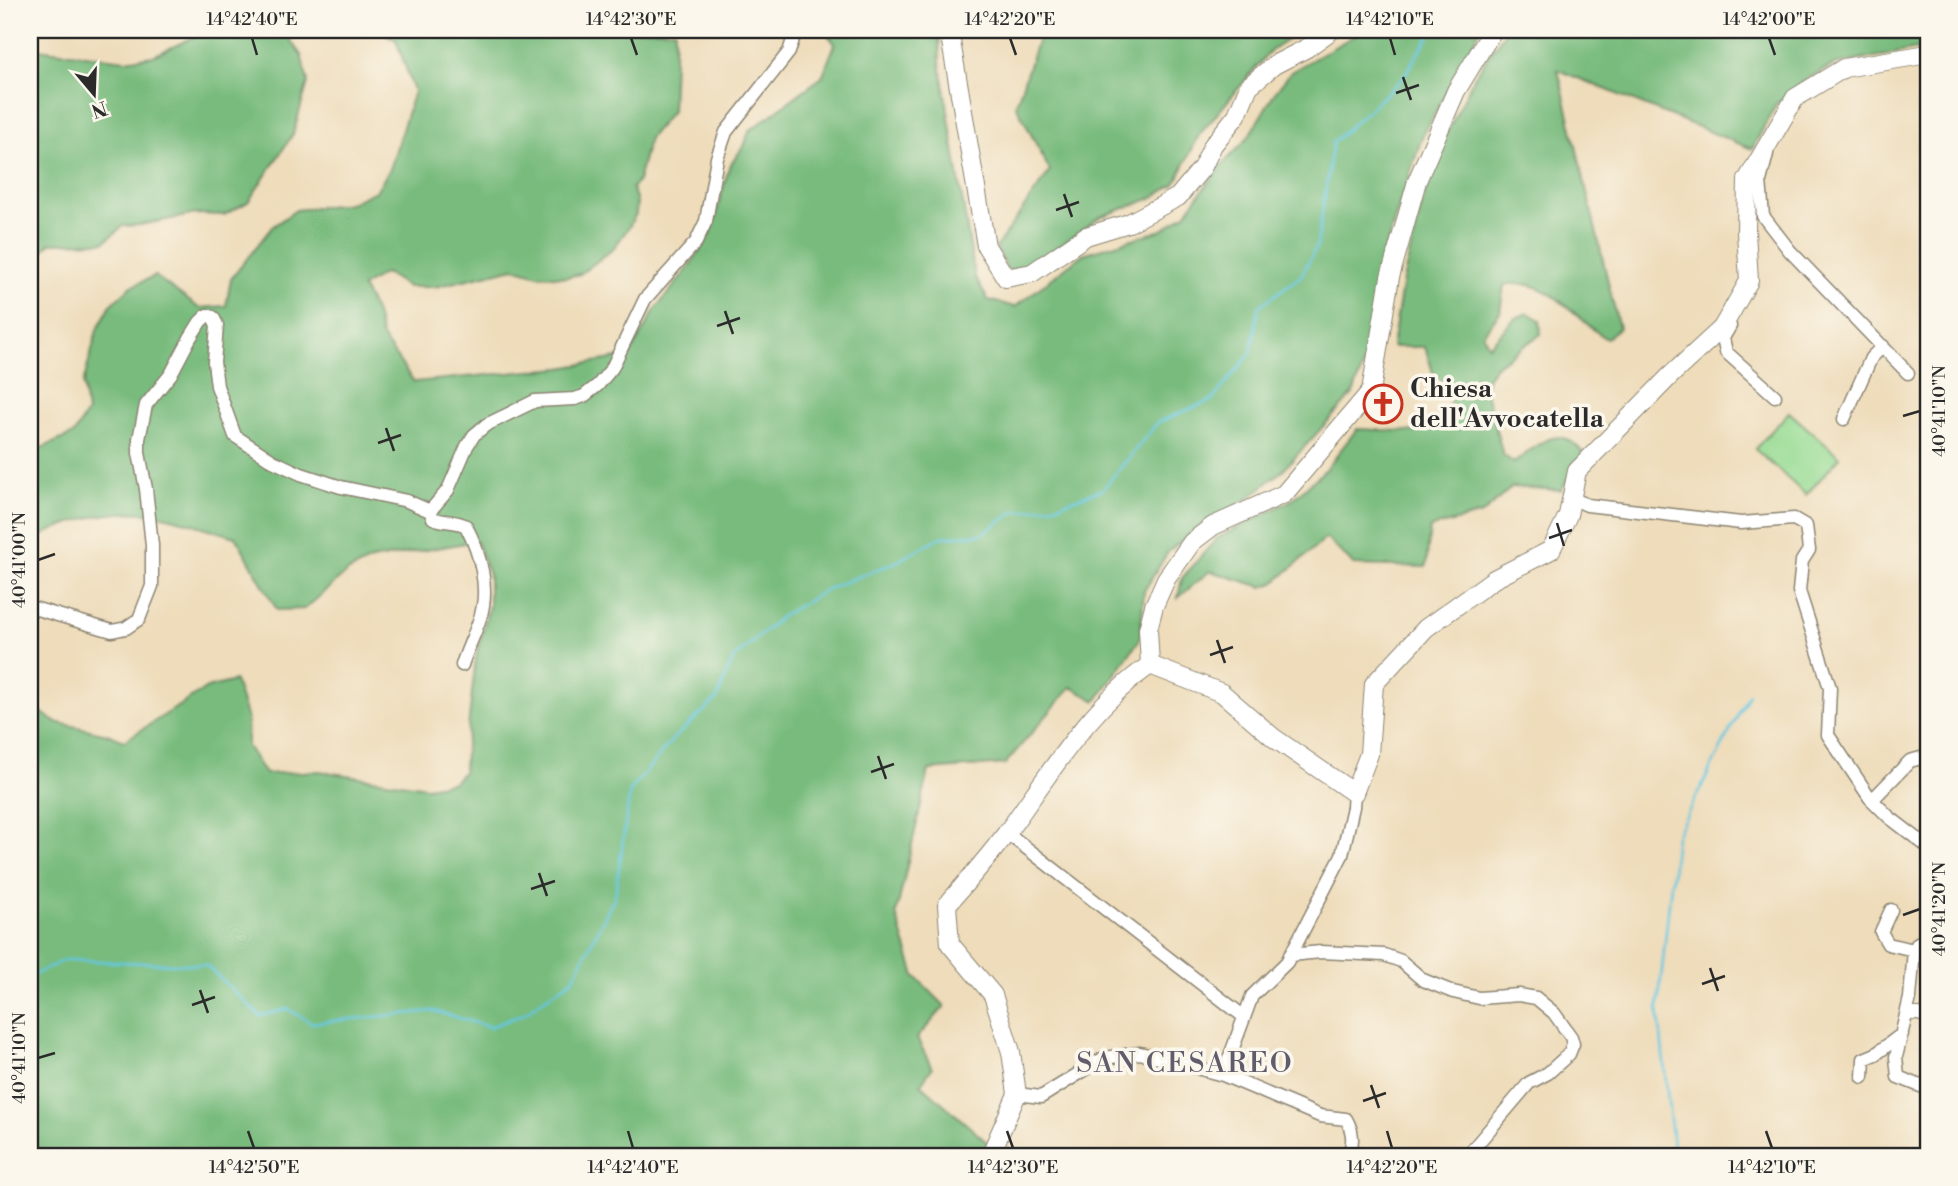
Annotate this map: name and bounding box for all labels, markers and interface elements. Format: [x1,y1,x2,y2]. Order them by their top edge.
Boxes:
text: 14°42'40"E [206,8,298,31]
text: 14°42'30"E [586,8,676,31]
text: 14°42'20"E [964,8,1056,31]
text: 14°42'10"E [1346,8,1434,31]
text: 14°42'00"E [1723,8,1815,31]
north arrow [60,60,130,130]
text: N [88,95,110,123]
text: 40°41'10"N [1928,365,1951,457]
place label: Chiesa dell'Avvocatella [1410,373,1605,435]
church icon: Chiesa dell'Avvocatella [1362,383,1404,425]
text: 40°41'00"N [8,511,31,608]
text: 40°41'20"N [1928,861,1951,956]
text: 40°41'10"N [8,1012,31,1104]
district label: SAN CESAREO [1076,1046,1294,1081]
text: 14°42'50"E [209,1156,299,1179]
text: 14°42'40"E [587,1156,679,1179]
text: 14°42'30"E [968,1156,1058,1179]
text: 14°42'20"E [1346,1156,1438,1179]
text: 14°42'10"E [1728,1156,1816,1179]

